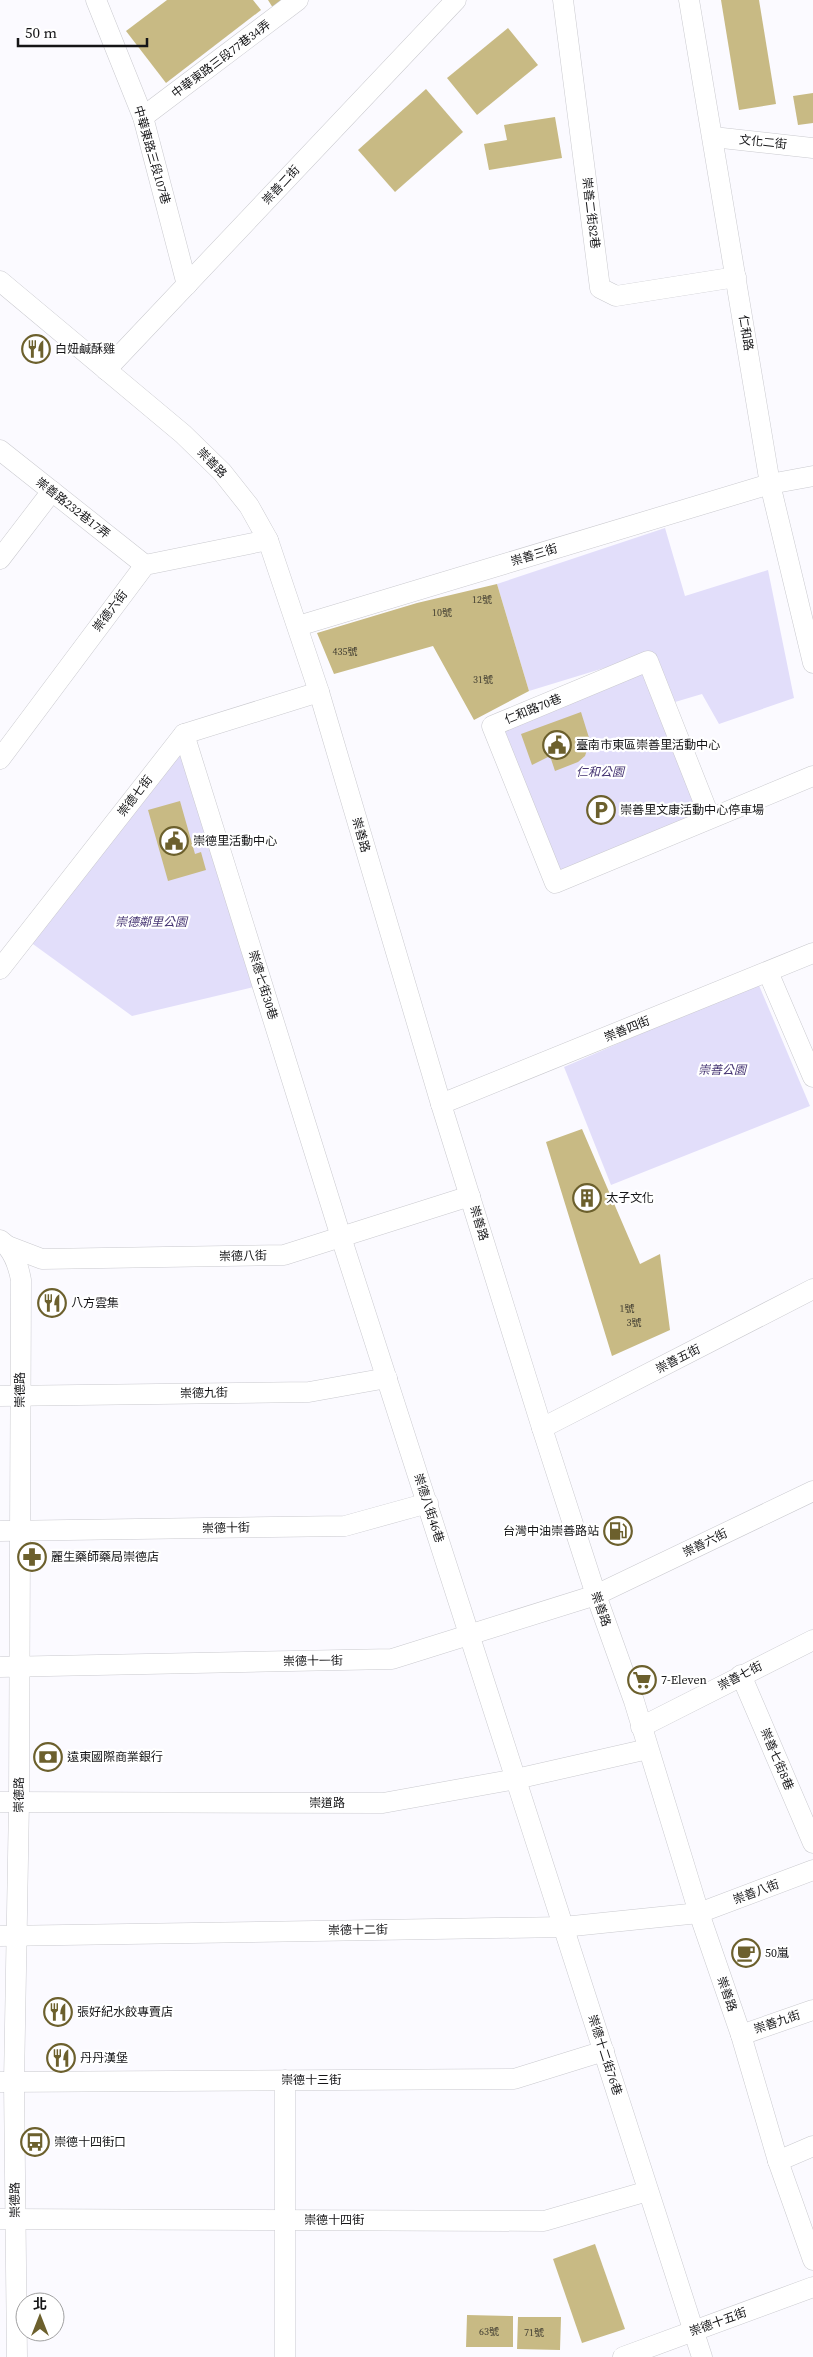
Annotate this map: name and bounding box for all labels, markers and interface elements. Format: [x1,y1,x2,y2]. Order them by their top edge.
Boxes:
scale bar [18,15,146,47]
street label: 中華東路三段77巷34弄 [168,16,274,102]
text: 50 m [25,22,57,43]
street label: 中華東路三段107巷 [130,104,174,206]
street label: 文化二街 [738,132,788,152]
street label: 崇善二街 [259,162,303,208]
street label: 崇善二街82巷 [579,176,603,250]
street label: 仁和路 [735,314,757,352]
restaurant icon: 白妞鹹酥雞 [21,334,51,364]
place label: 白妞鹹酥雞 [55,341,115,357]
street label: 崇善路 [194,444,230,482]
street label: 崇善路232巷17弄 [33,474,113,542]
street label: 崇善三街 [509,540,559,570]
street label: 崇德六街 [89,587,131,635]
house number: 12號 [472,593,492,606]
house number: 10號 [432,606,452,619]
house number: 435號 [333,645,358,658]
house number: 31號 [473,673,493,686]
street label: 仁和路70巷 [502,690,564,728]
public building icon: 臺南市東區崇善里活動中心 [542,730,572,760]
place label: 臺南市東區崇善里活動中心 [576,737,720,753]
park label: 仁和公園 [576,764,626,780]
street label: 崇德七街 [114,772,156,820]
parking icon: 崇善里文康活動中心停車場 [586,795,616,825]
place label: 崇善里文康活動中心停車場 [620,802,764,818]
street label: 崇善路 [348,815,374,855]
public building icon: 崇德里活動中心 [159,826,189,856]
place label: 崇德里活動中心 [193,833,277,849]
park label: 崇德鄰里公園 [115,914,189,930]
street label: 崇德七街30巷 [245,948,281,1022]
street label: 崇善四街 [602,1013,652,1045]
park label: 崇善公園 [698,1062,748,1078]
building icon: 太子文化 [572,1183,602,1213]
place label: 太子文化 [606,1190,654,1206]
street label: 崇善路 [466,1203,492,1243]
street label: 崇德八街 [219,1248,267,1264]
restaurant icon: 八方雲集 [37,1288,67,1318]
place label: 八方雲集 [71,1295,119,1311]
house number: 1號 [620,1302,635,1315]
house number: 3號 [627,1316,642,1329]
street label: 崇善五街 [653,1341,703,1377]
street label: 崇德路 [12,1372,28,1408]
street label: 崇德九街 [180,1385,228,1401]
street label: 崇德八街46巷 [410,1471,448,1545]
fuel station icon: 台灣中油崇善路站 [603,1516,633,1546]
street label: 崇德十街 [202,1520,250,1536]
place label: 台灣中油崇善路站 [503,1523,599,1539]
street label: 崇善六街 [680,1525,730,1561]
pharmacy icon: 麗生藥師藥局崇德店 [17,1542,47,1572]
place label: 麗生藥師藥局崇德店 [51,1549,159,1565]
street label: 崇善路 [588,1589,614,1629]
street label: 崇德十一街 [283,1652,343,1670]
street label: 崇善七街 [715,1658,765,1694]
supermarket icon: 7-Eleven [627,1665,657,1695]
place label: 7-Eleven [661,1672,707,1688]
street label: 崇善七街8巷 [757,1725,797,1793]
bank icon: 遠東國際商業銀行 [33,1742,63,1772]
place label: 遠東國際商業銀行 [67,1749,163,1765]
street label: 崇德路 [11,1777,27,1813]
street label: 崇道路 [309,1795,345,1811]
street label: 崇善八街 [731,1876,781,1908]
street label: 崇德十二街 [328,1921,388,1939]
cafe icon: 50嵐 [731,1938,761,1968]
place label: 50嵐 [765,1945,789,1961]
street label: 崇善路 [714,1974,740,2014]
restaurant icon: 張好紀水餃專賣店 [43,1997,73,2027]
place label: 張好紀水餃專賣店 [77,2004,173,2020]
street label: 崇善九街 [752,2007,802,2037]
street label: 崇德十二街76巷 [584,2013,626,2097]
restaurant icon: 丹丹漢堡 [46,2043,76,2073]
place label: 丹丹漢堡 [80,2050,128,2066]
street label: 崇德十三街 [281,2072,341,2088]
bus stop icon: 崇德十四街口 [20,2127,50,2157]
place label: 崇德十四街口 [54,2134,126,2150]
street label: 崇德路 [7,2182,23,2218]
street label: 崇德十四街 [304,2212,364,2228]
north arrow [15,2292,65,2342]
text: 北 [33,2294,47,2314]
street label: 崇德十五街 [687,2304,749,2340]
house number: 63號 [479,2325,499,2338]
house number: 71號 [524,2326,544,2339]

